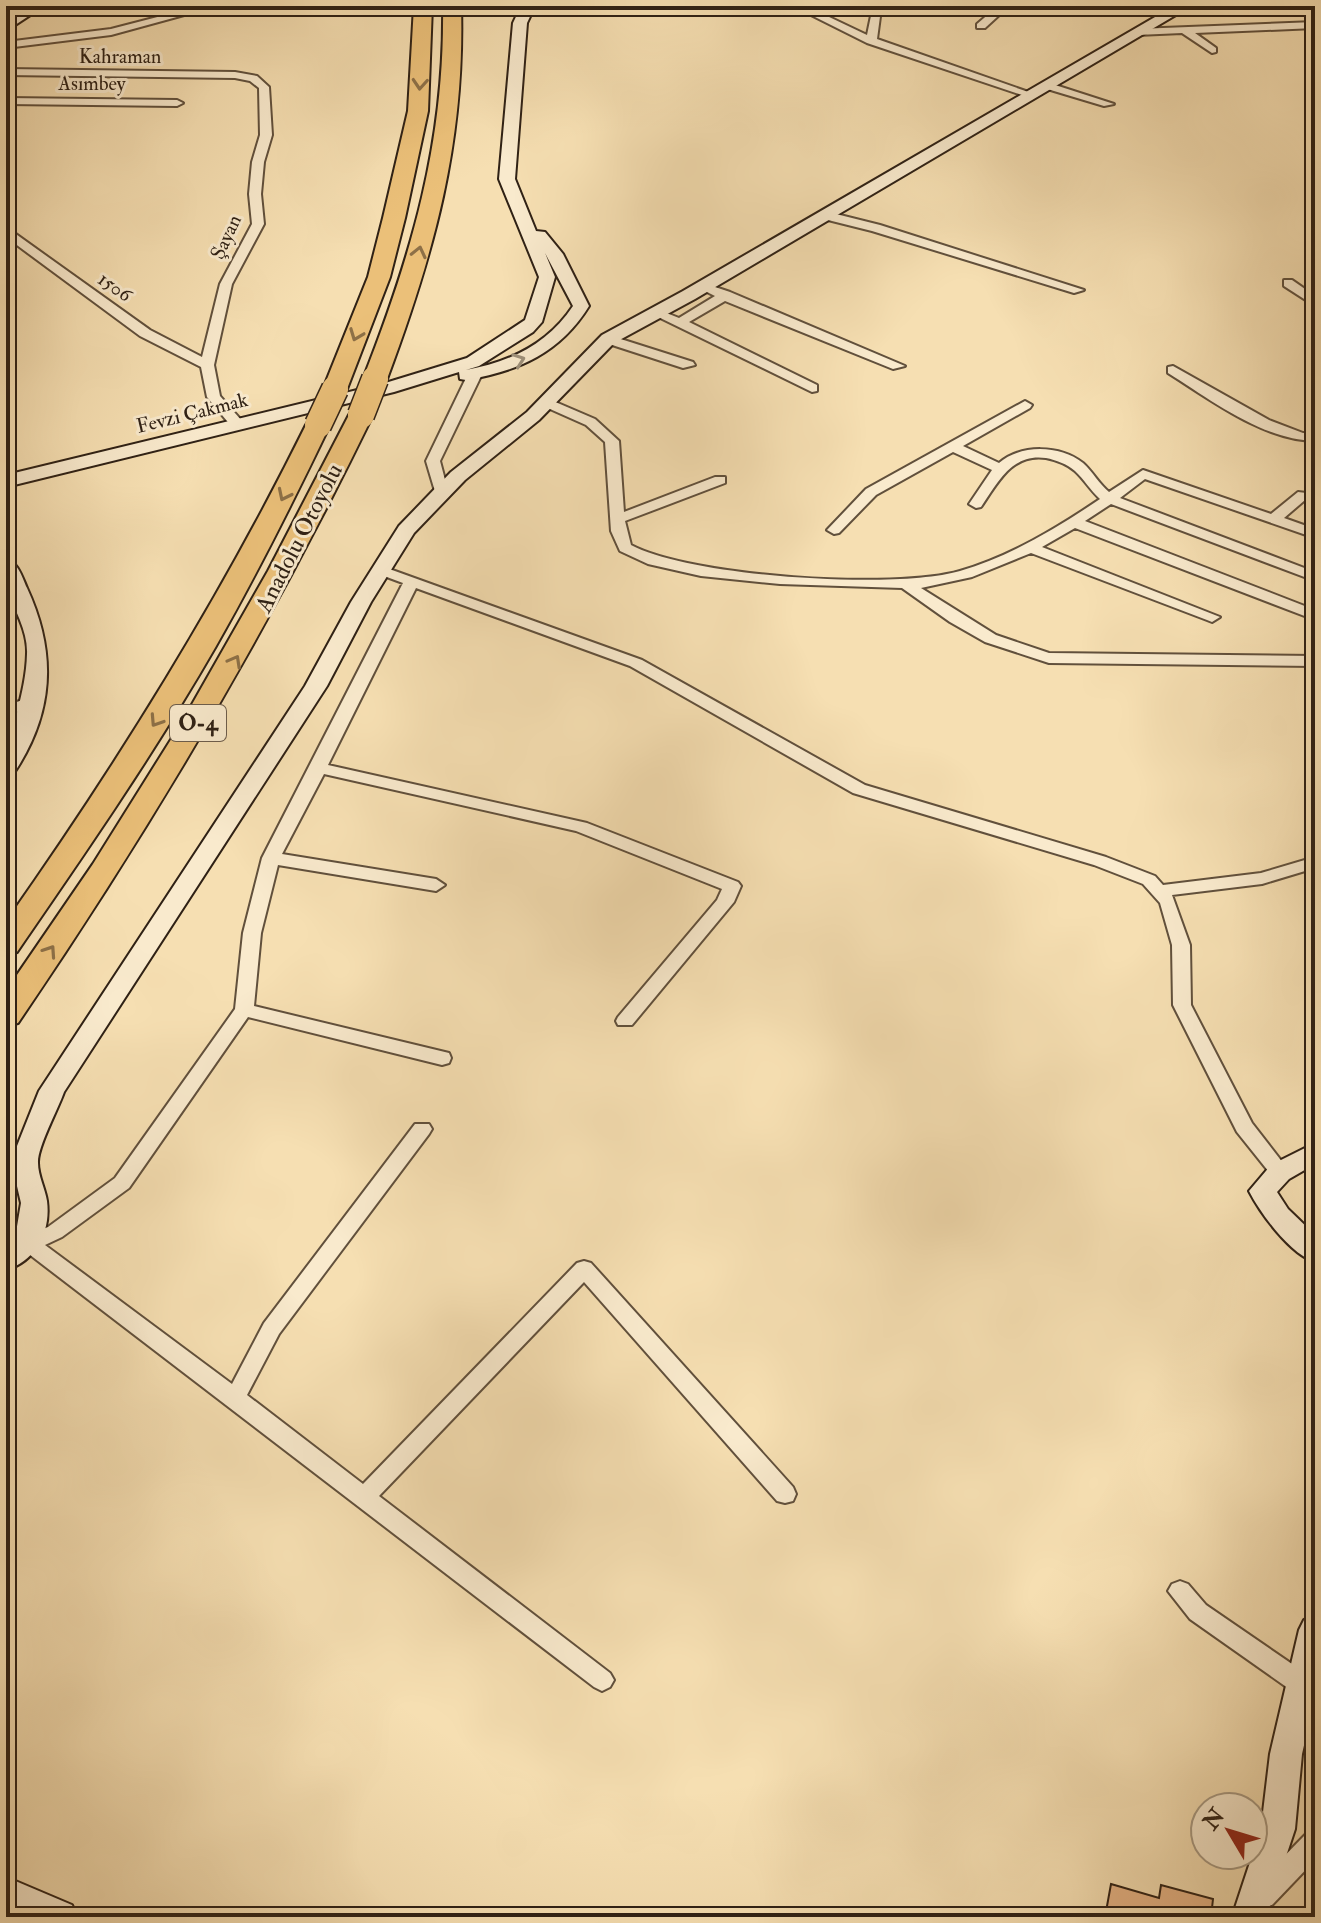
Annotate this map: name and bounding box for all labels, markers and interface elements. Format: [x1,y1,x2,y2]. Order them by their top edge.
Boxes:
street label: Kahraman [79,44,161,69]
street label: Asımbey [57,71,127,96]
one-way arrow [412,78,429,91]
street label: Şayan [205,211,247,263]
one-way arrow [410,246,427,260]
street label: 1506 [93,266,138,308]
one-way arrow [349,327,366,341]
one-way arrow [511,353,525,369]
street label: Fevzi Çakmak [134,387,251,439]
street label: Anadolu Otoyolu [248,458,350,619]
one-way arrow [278,487,294,502]
one-way arrow [225,655,241,669]
road number: O-4 [170,705,226,741]
one-way arrow [150,712,165,727]
one-way arrow [40,945,55,959]
north arrow [1189,1791,1269,1871]
text: N [1196,1803,1231,1836]

